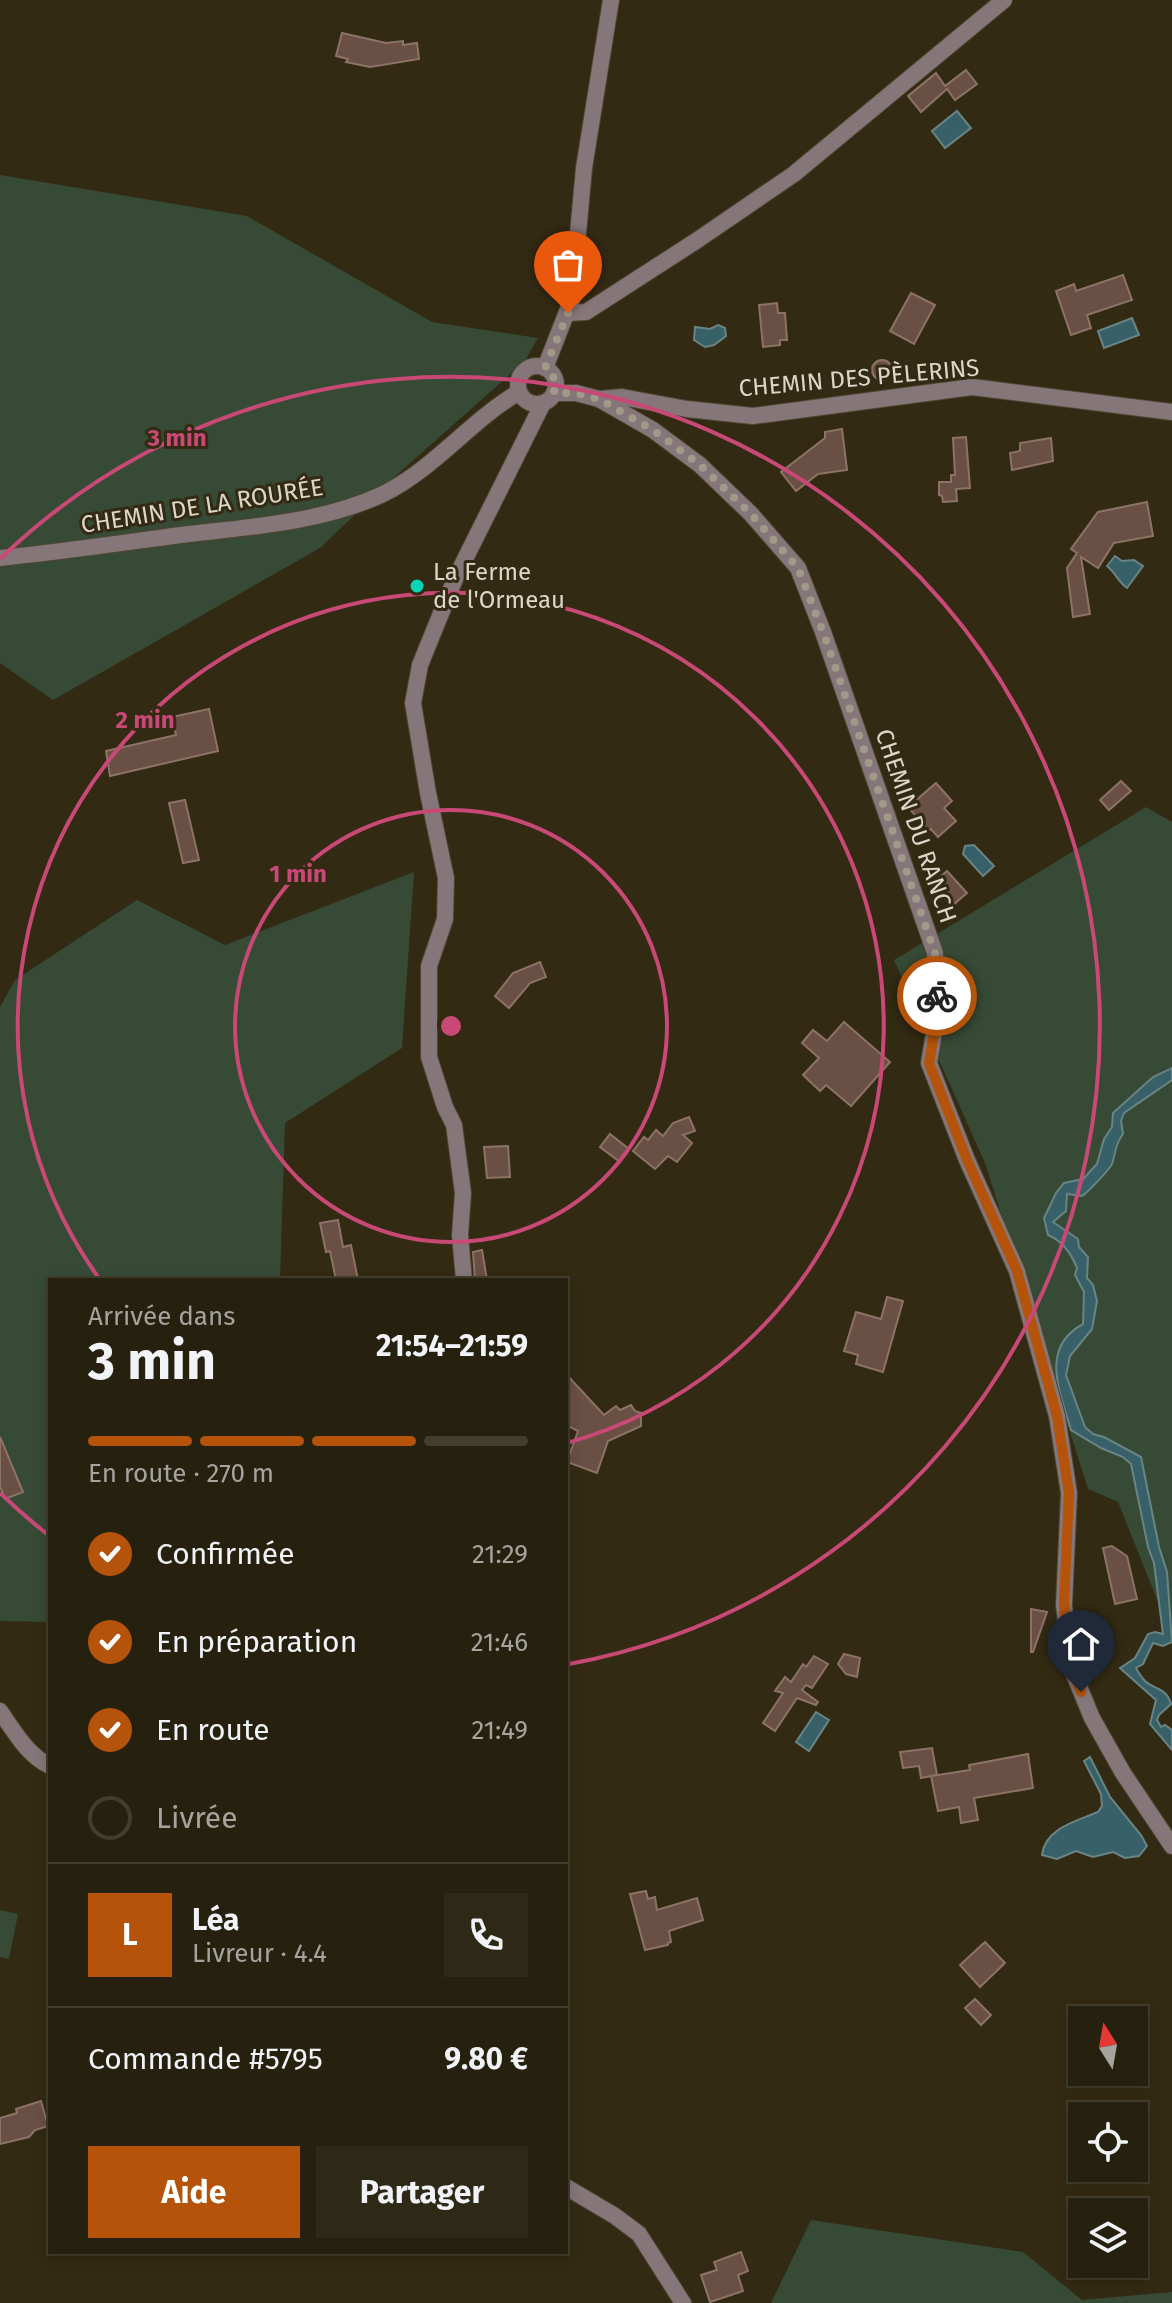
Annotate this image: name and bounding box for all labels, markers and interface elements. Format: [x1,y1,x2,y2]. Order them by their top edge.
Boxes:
pin [534,231,602,313]
icon: bag [546,243,590,287]
street label: CHEMIN DES PÈLERINS [738,353,980,402]
text: 3 min [146,424,207,452]
street label: CHEMIN DE LA ROURÉE [79,472,325,539]
place label: La Ferme de l'Ormeau [433,558,565,614]
marker: La Ferme de l'Ormeau [408,577,426,595]
text: 2 min [116,706,175,734]
street label: CHEMIN DU RANCH [870,725,962,927]
text: 1 min [269,860,327,888]
courier [897,956,977,1036]
icon: bike [915,974,959,1018]
centre of rings [437,1012,465,1040]
text: Arrivée dans [88,1301,235,1332]
text: 21:54–21:59 [376,1328,528,1364]
text: 3 min [88,1330,216,1393]
text: En route · 270 m [88,1458,274,1489]
icon: check [88,1532,132,1576]
text: Confirmée [156,1536,295,1572]
text: 21:29 [472,1539,528,1570]
pin [1047,1610,1115,1692]
icon: check [88,1620,132,1664]
icon: home [1059,1622,1103,1666]
text: En préparation [156,1624,357,1660]
text: 21:46 [471,1627,528,1658]
icon: check [88,1708,132,1752]
text: En route [156,1712,270,1748]
text: 21:49 [471,1715,528,1746]
text: Livrée [156,1800,238,1836]
button: phone [444,1893,528,1977]
text: Léa [192,1902,239,1938]
text: L [122,1917,138,1953]
text: Livreur · 4.4 [192,1938,327,1969]
north arrow [1068,2006,1148,2086]
map controls [1068,2006,1148,2278]
text: Commande #5795 [88,2041,323,2077]
text: 9.80 € [444,2041,528,2077]
button: locate [1068,2102,1148,2182]
button: Aide [88,2146,300,2238]
button: Partager [316,2146,528,2238]
button: layers [1068,2198,1148,2278]

